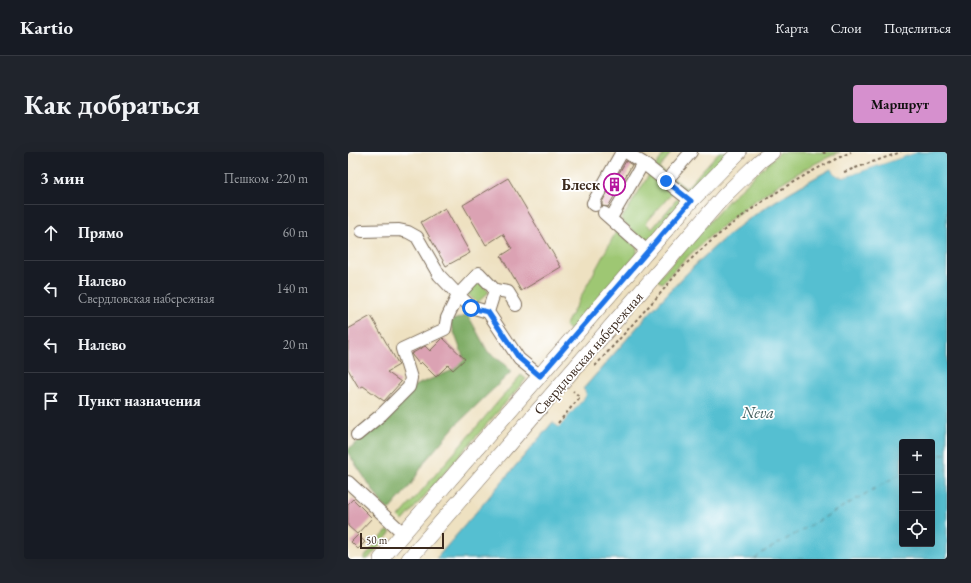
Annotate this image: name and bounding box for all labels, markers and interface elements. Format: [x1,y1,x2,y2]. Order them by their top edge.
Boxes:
text: Kartio [20,15,73,40]
text: Карта [775,19,809,37]
text: Слои [831,19,862,37]
text: Поделиться [884,19,951,37]
button: Маршрут [853,85,947,123]
text: Как добраться [24,86,200,122]
text: 3 мин [40,167,84,189]
text: Пешком · 220 m [224,170,308,187]
building icon: Блеск [602,171,628,197]
route end [657,172,675,190]
place label: Блеск [562,175,601,194]
icon: ahead [40,222,62,244]
text: Прямо [78,223,123,242]
text: 60 m [283,224,308,241]
text: Налево [78,271,126,290]
icon: left [40,278,62,300]
text: 140 m [277,280,308,297]
street label: Свердловская набережная [529,287,647,419]
text: Свердловская набережная [78,290,215,307]
route start [462,299,480,317]
icon: left [40,334,62,356]
text: Налево [78,335,126,354]
text: 20 m [283,336,308,353]
icon: arrive [40,390,62,412]
text: Пункт назначения [78,391,201,410]
water label: Neva [741,402,774,423]
map controls [899,439,935,547]
button: + [899,439,935,475]
button: − [899,475,935,511]
button: locate [899,511,935,547]
scale bar [360,531,444,550]
text: 50 m [366,533,387,547]

